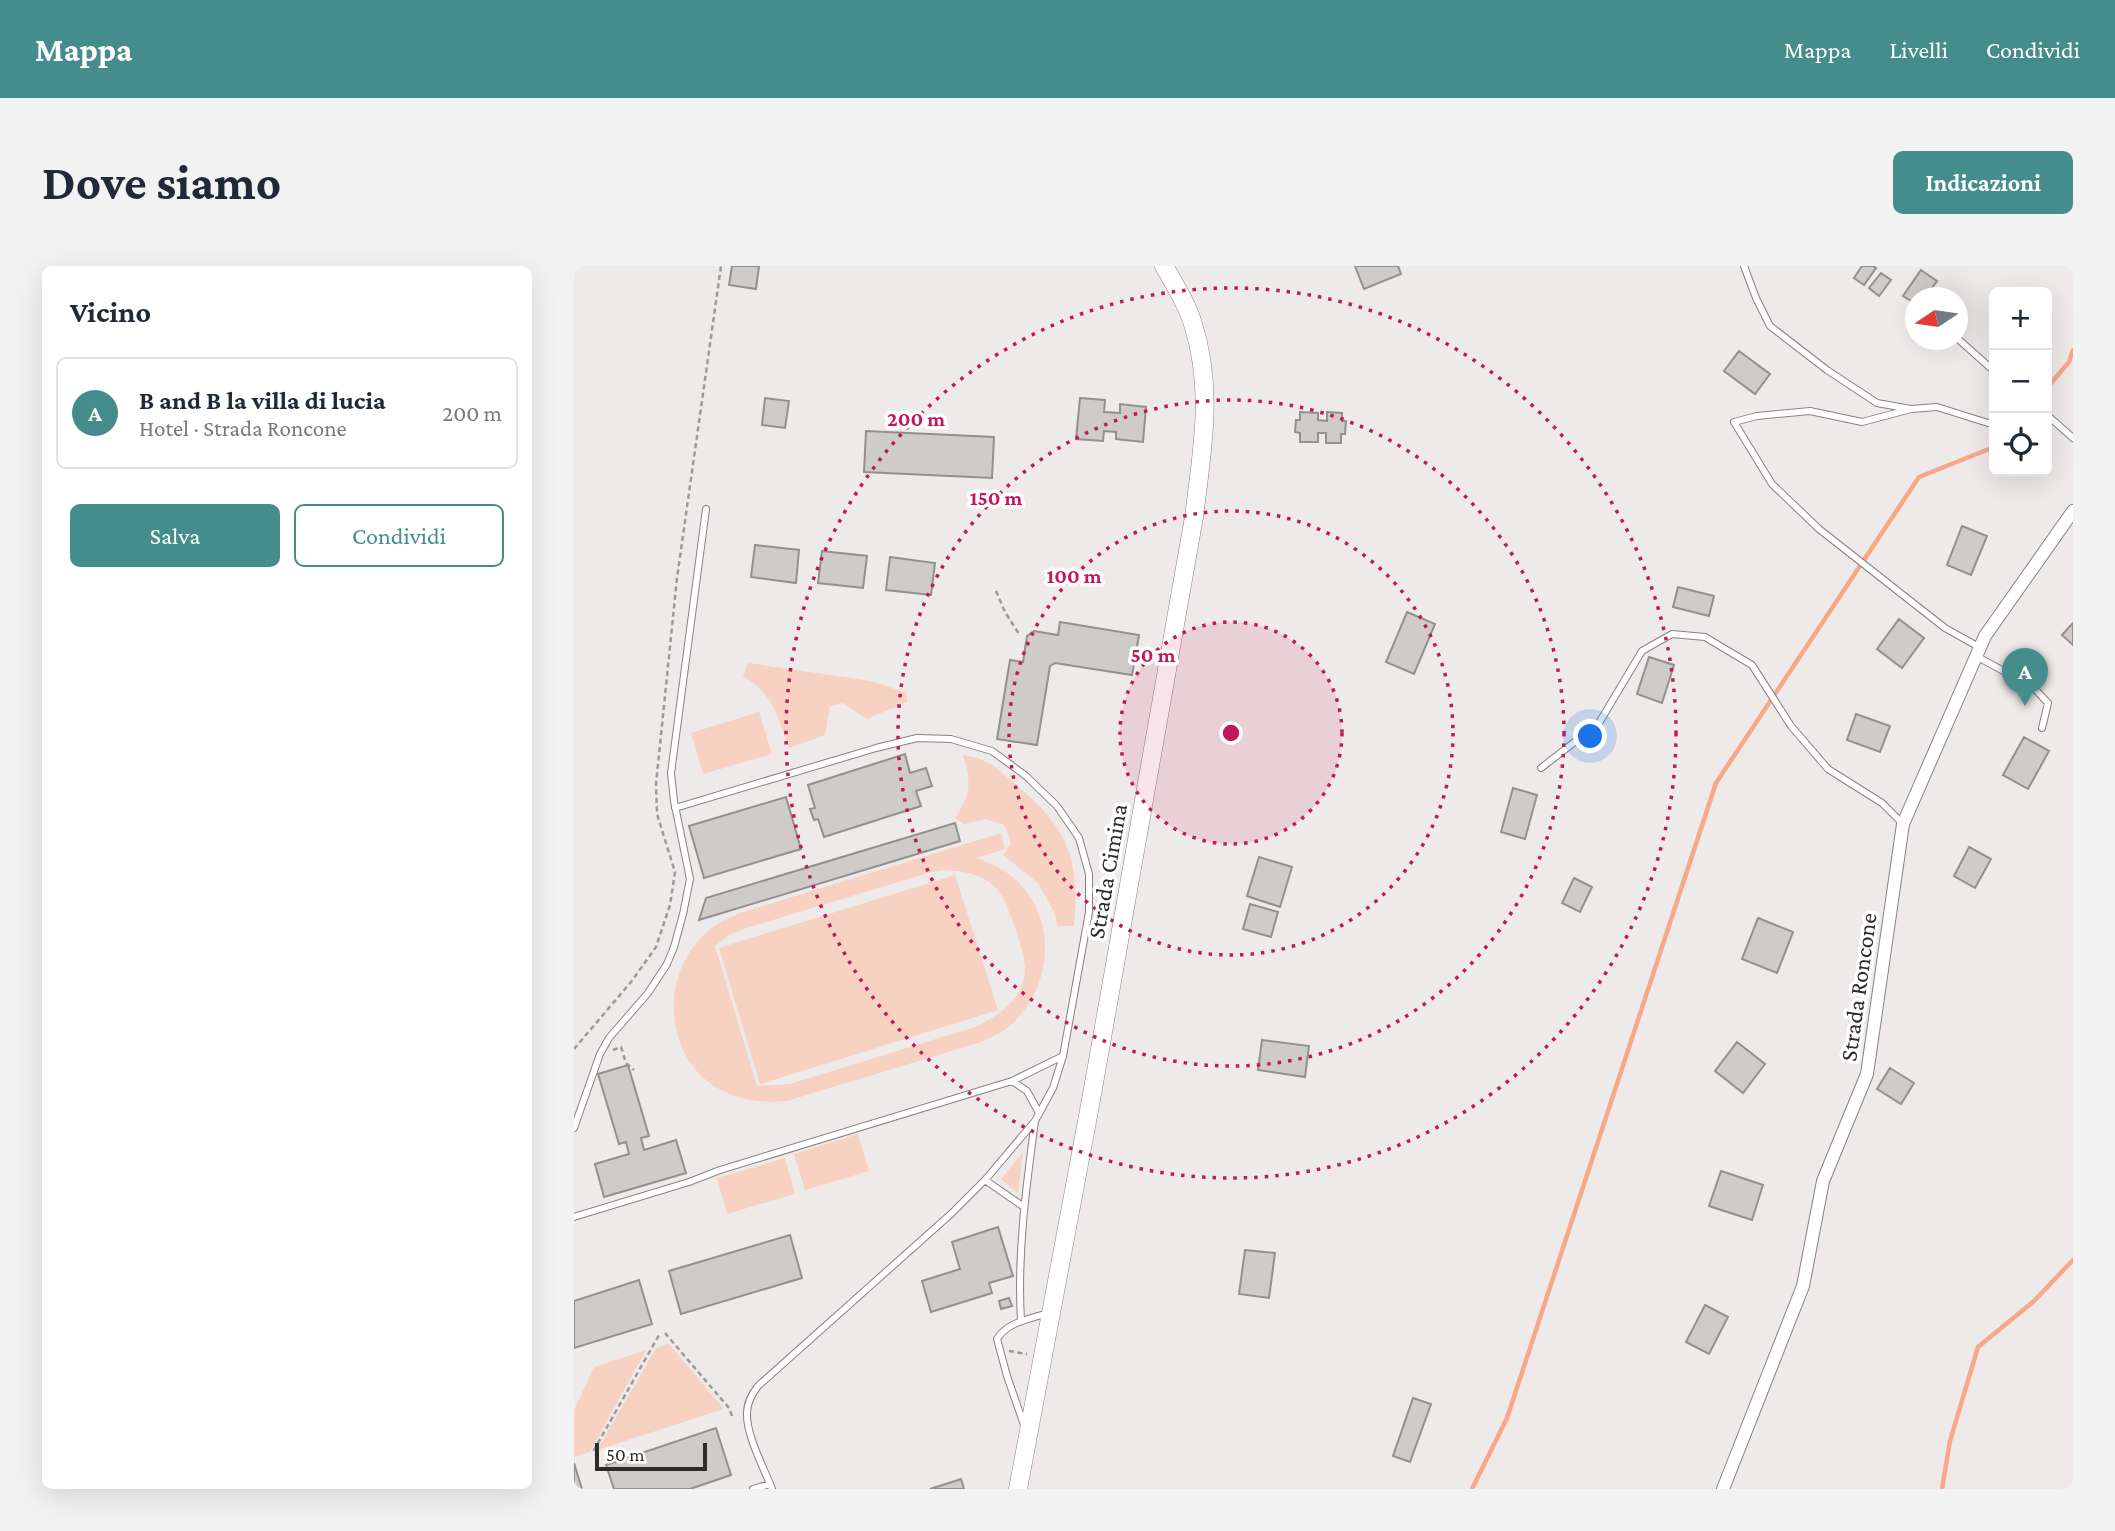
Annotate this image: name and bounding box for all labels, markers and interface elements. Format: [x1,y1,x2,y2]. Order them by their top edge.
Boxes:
text: Mappa [35,31,132,68]
text: Mappa [1784,36,1851,63]
text: Livelli [1889,36,1948,63]
text: Condividi [1986,36,2080,63]
button: Indicazioni [1893,151,2073,214]
text: Dove siamo [42,155,281,210]
north arrow [1905,287,1968,350]
map controls [1989,287,2052,476]
button: + [1989,287,2052,350]
text: Vicino [70,295,151,328]
button: − [1989,350,2052,413]
text: B and B la villa di lucia [139,386,386,415]
text: A [88,400,102,426]
text: 200 m [442,400,502,426]
text: 200 m [887,407,945,431]
button: locate [1989,413,2052,476]
text: Hotel · Strada Roncone [139,415,347,441]
text: 150 m [970,486,1023,510]
button: Salva [70,504,280,567]
button: Condividi [294,504,504,567]
text: 100 m [1046,564,1102,588]
text: 50 m [1131,643,1176,667]
pin: A [2002,648,2048,706]
your location [1573,719,1607,753]
centre of rings [1219,721,1243,745]
street label: Strada Cimina [1082,801,1132,941]
street label: Strada Roncone [1834,911,1882,1063]
scale bar [595,1440,707,1472]
text: 50 m [606,1444,645,1465]

